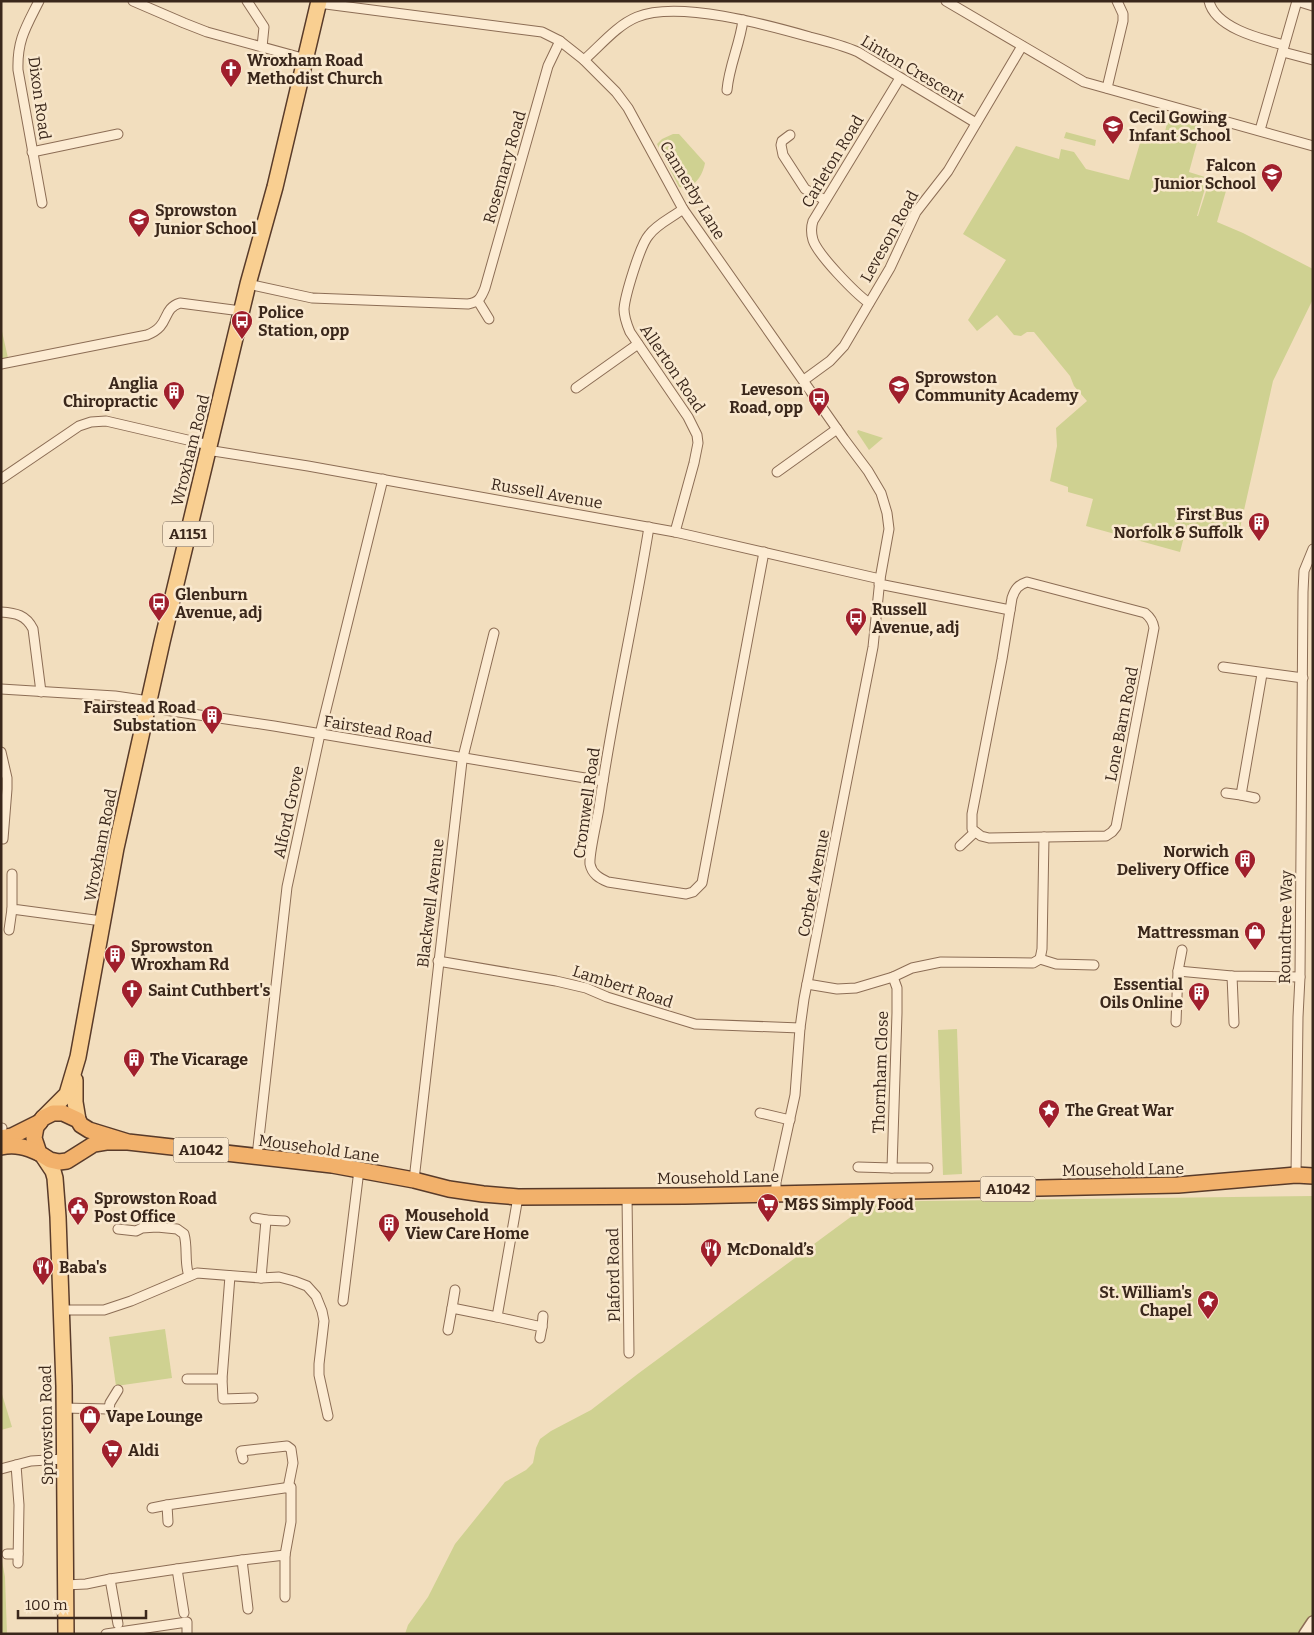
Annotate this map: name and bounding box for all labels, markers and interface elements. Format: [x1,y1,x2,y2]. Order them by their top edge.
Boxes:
street label: Linton Crescent [858,31,968,108]
place label: Wroxham Road Methodist Church [247,51,383,88]
street label: Dixon Road [24,55,55,142]
church icon: Wroxham Road Methodist Church [219,57,243,88]
street label: Rosemary Road [479,108,530,226]
place label: Cecil Gowing Infant School [1129,108,1231,145]
street label: Carleton Road [797,111,868,211]
school or university icon: Cecil Gowing Infant School [1101,114,1125,145]
street label: Cannerby Lane [656,138,729,243]
place label: Falcon Junior School [1153,156,1257,193]
school or university icon: Falcon Junior School [1260,162,1284,193]
street label: Leveson Road [856,187,923,285]
place label: Sprowston Junior School [154,201,257,238]
school or university icon: Sprowston Junior School [127,207,151,238]
place label: Police Station, opp [258,303,350,340]
bus stop icon: Police Station, opp [230,309,254,340]
street label: Allerton Road [636,321,709,416]
place label: Sprowston Community Academy [915,368,1078,405]
place label: Anglia Chiropractic [63,374,158,411]
school or university icon: Sprowston Community Academy [887,374,911,405]
building icon: Anglia Chiropractic [162,380,186,411]
place label: Leveson Road, opp [729,380,804,417]
bus stop icon: Leveson Road, opp [807,386,831,417]
street label: Wroxham Road [167,392,214,508]
street label: Russell Avenue [490,474,604,513]
place label: First Bus Norfolk & Suffolk [1114,505,1243,542]
building icon: First Bus Norfolk & Suffolk [1247,511,1271,542]
road number: A1151 [163,522,213,546]
place label: Glenburn Avenue, adj [175,585,263,622]
bus stop icon: Glenburn Avenue, adj [147,591,171,622]
place label: Russell Avenue, adj [872,600,960,637]
bus stop icon: Russell Avenue, adj [844,606,868,637]
street label: Lone Barn Road [1101,665,1142,783]
place label: Fairstead Road Substation [84,698,197,735]
building icon: Fairstead Road Substation [200,704,224,735]
street label: Fairstead Road [322,712,434,748]
street label: Cromwell Road [569,746,604,860]
street label: Alford Grove [269,764,308,860]
street label: Wroxham Road [80,787,121,903]
street label: Corbet Avenue [794,828,833,938]
street label: Blackwell Avenue [413,837,448,969]
place label: Norwich Delivery Office [1117,842,1229,879]
building icon: Norwich Delivery Office [1233,848,1257,879]
street label: Roundtree Way [1275,869,1296,984]
shop icon: Mattressman [1243,920,1267,951]
place label: Mattressman [1137,923,1240,942]
place label: Sprowston Wroxham Rd [131,937,229,974]
building icon: Sprowston Wroxham Rd [103,943,127,974]
street label: Lambert Road [570,961,676,1012]
place label: Essential Oils Online [1100,975,1183,1012]
church icon: Saint Cuthbert's [120,978,144,1009]
place label: Saint Cuthbert's [148,981,270,1000]
building icon: Essential Oils Online [1187,981,1211,1012]
street label: Thornham Close [869,1010,892,1134]
building icon: The Vicarage [122,1047,146,1078]
place label: The Vicarage [150,1050,248,1069]
place icon: The Great War [1037,1098,1061,1129]
place label: The Great War [1065,1101,1174,1120]
street label: Mousehold Lane [257,1131,381,1166]
road number: A1042 [174,1138,228,1162]
street label: Mousehold Lane [1062,1159,1184,1180]
street label: Mousehold Lane [657,1167,779,1188]
road number: A1042 [980,1176,1036,1202]
place label: Sprowston Road Post Office [94,1189,217,1226]
supermarket icon: M&S Simply Food [756,1192,780,1223]
public building icon: Sprowston Road Post Office [66,1195,90,1226]
place label: M&S Simply Food [784,1195,914,1214]
place label: Mousehold View Care Home [405,1206,529,1243]
building icon: Mousehold View Care Home [377,1212,401,1243]
street label: Plaford Road [603,1227,624,1322]
restaurant icon: McDonald’s [699,1237,723,1268]
place label: McDonald’s [727,1240,814,1259]
restaurant icon: Baba's [31,1255,55,1286]
place label: Baba's [59,1258,107,1277]
place label: St. William's Chapel [1099,1283,1192,1320]
place icon: St. William's Chapel [1196,1289,1220,1320]
street label: Sprowston Road [36,1364,57,1485]
shop icon: Vape Lounge [78,1404,102,1435]
place label: Vape Lounge [106,1407,203,1426]
supermarket icon: Aldi [100,1438,124,1469]
place label: Aldi [128,1441,159,1460]
scale bar [18,1588,145,1620]
text: 100 m [25,1596,68,1614]

